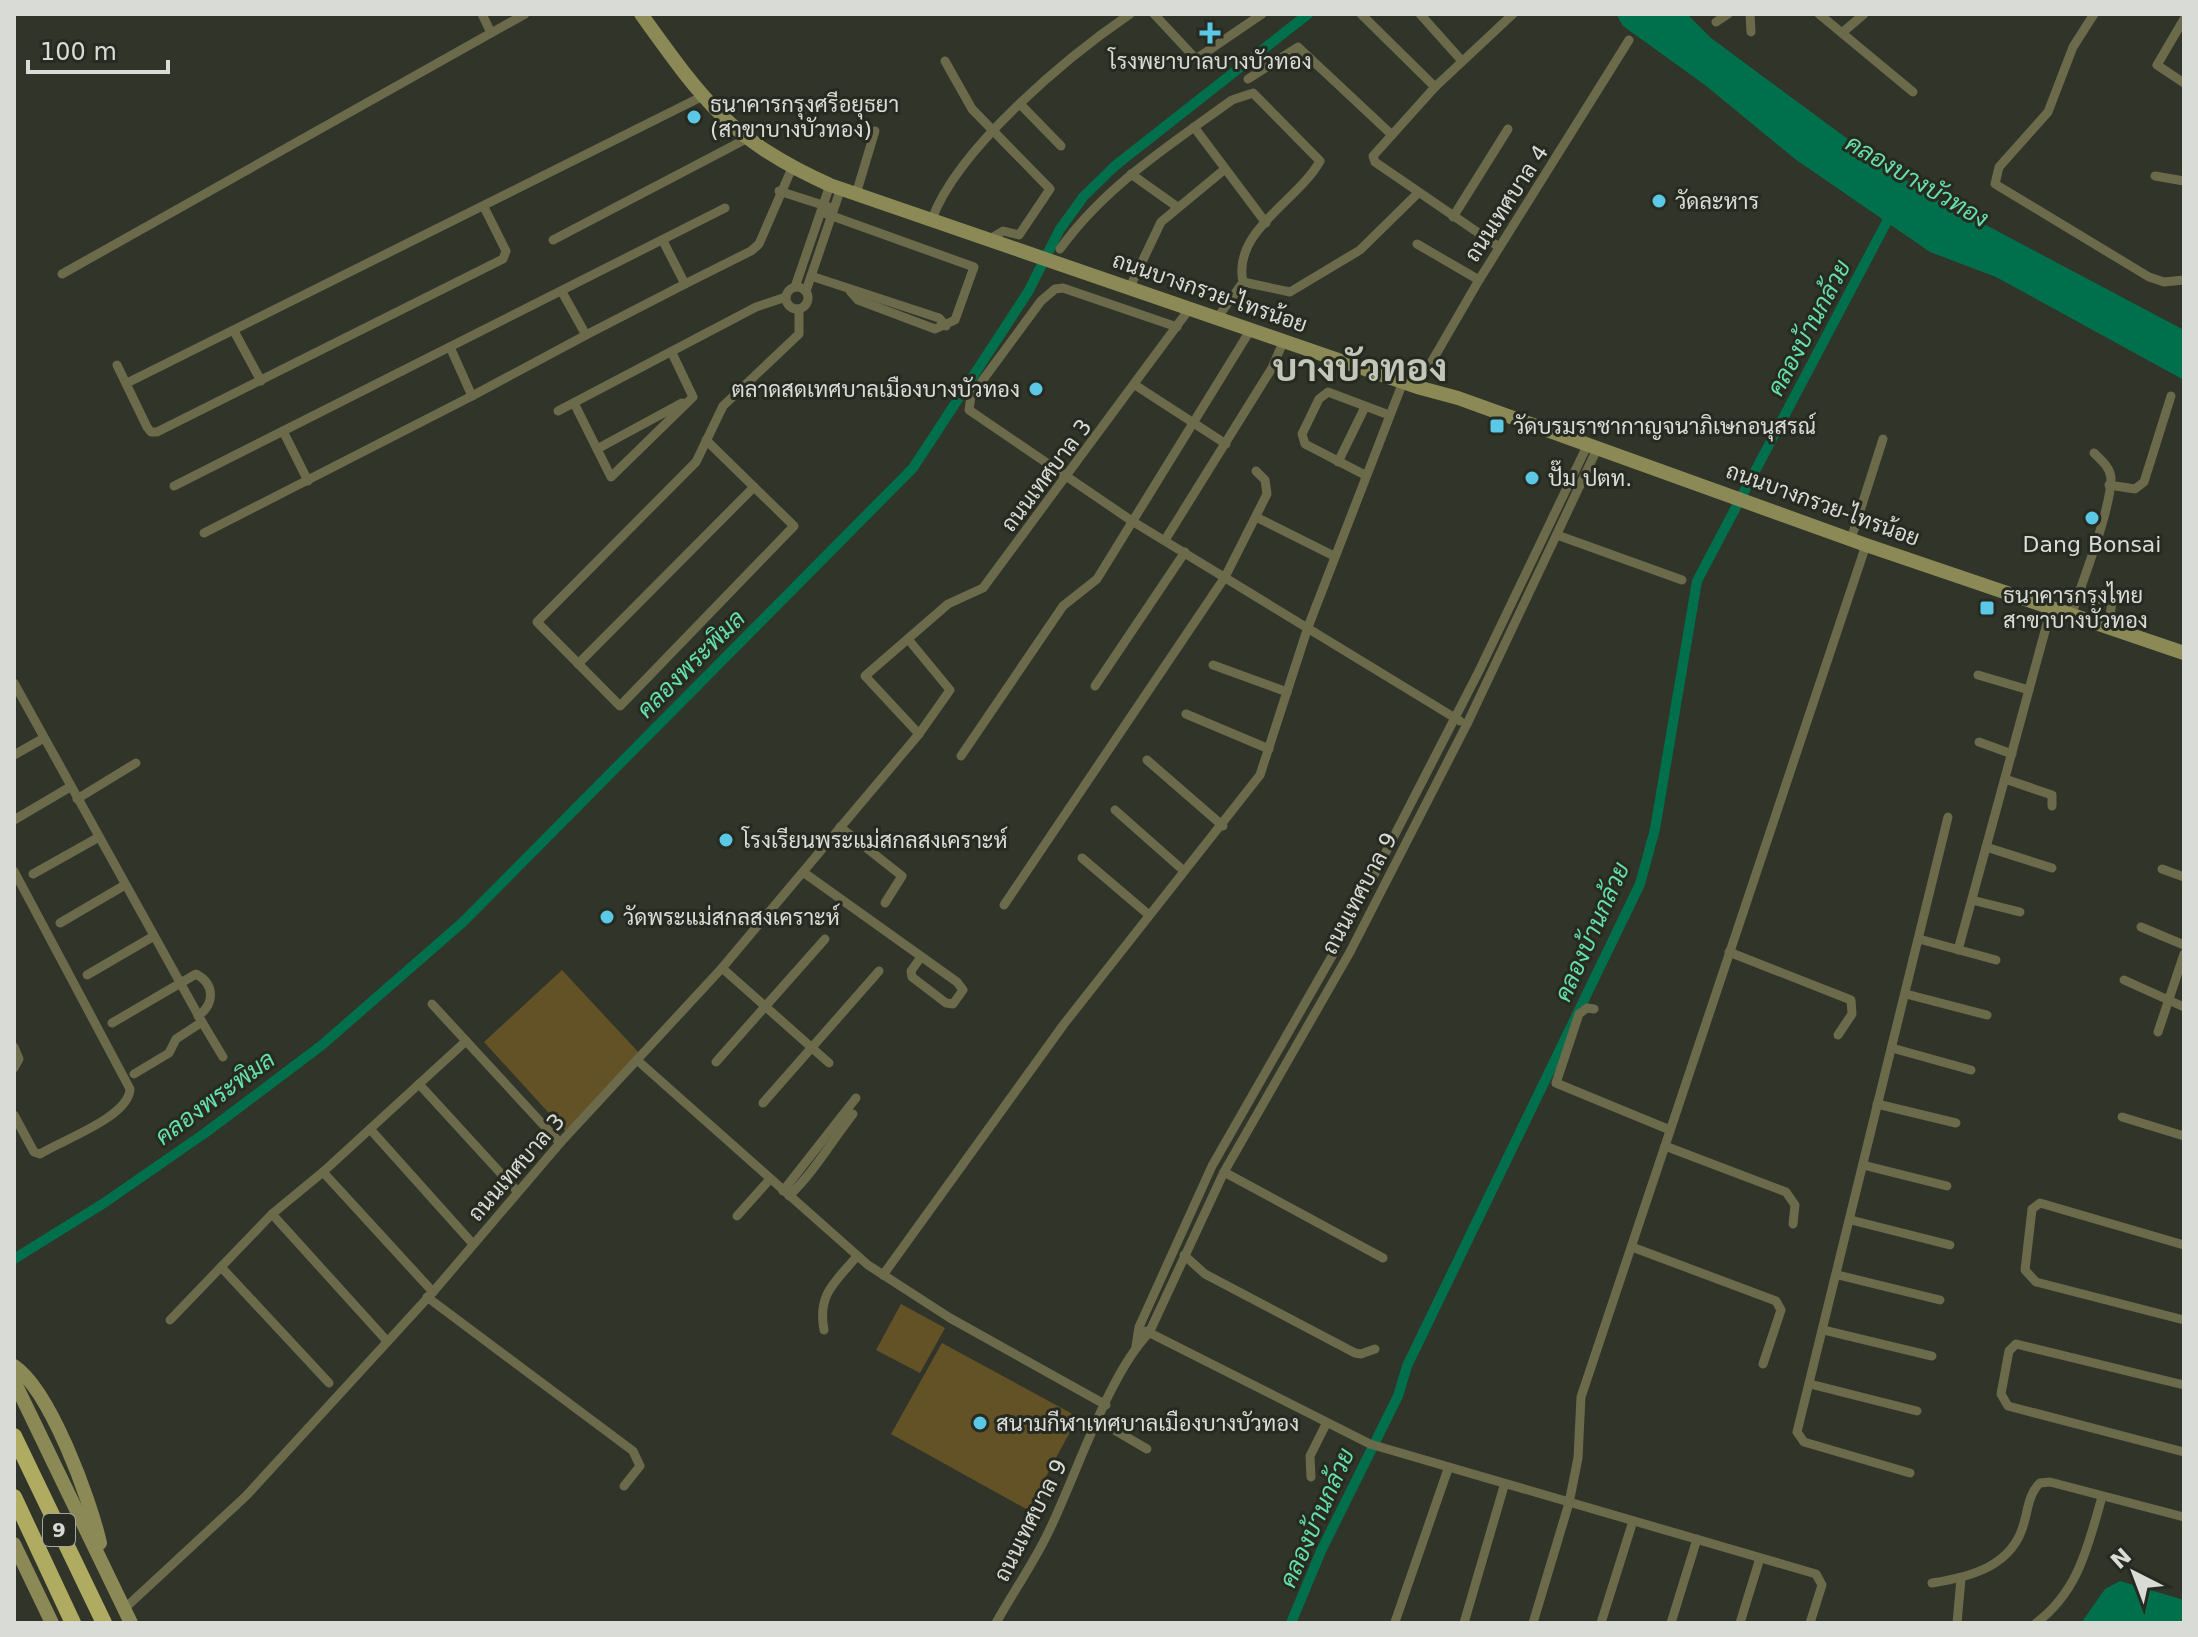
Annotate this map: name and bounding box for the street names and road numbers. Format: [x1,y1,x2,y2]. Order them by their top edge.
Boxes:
street label: ถนนเทศบาล 4 [1459,140,1553,266]
street label: ถนนบางกรวย-ไทรน้อย [1109,246,1311,337]
street label: ถนนเทศบาล 3 [996,414,1097,536]
street label: ถนนบางกรวย-ไทรน้อย [1723,456,1924,551]
street label: ถนนเทศบาล 9 [1317,828,1402,958]
street label: ถนนเทศบาล 3 [463,1109,570,1226]
street label: ถนนเทศบาล 9 [989,1455,1072,1586]
road number: 9 [43,1514,75,1546]

